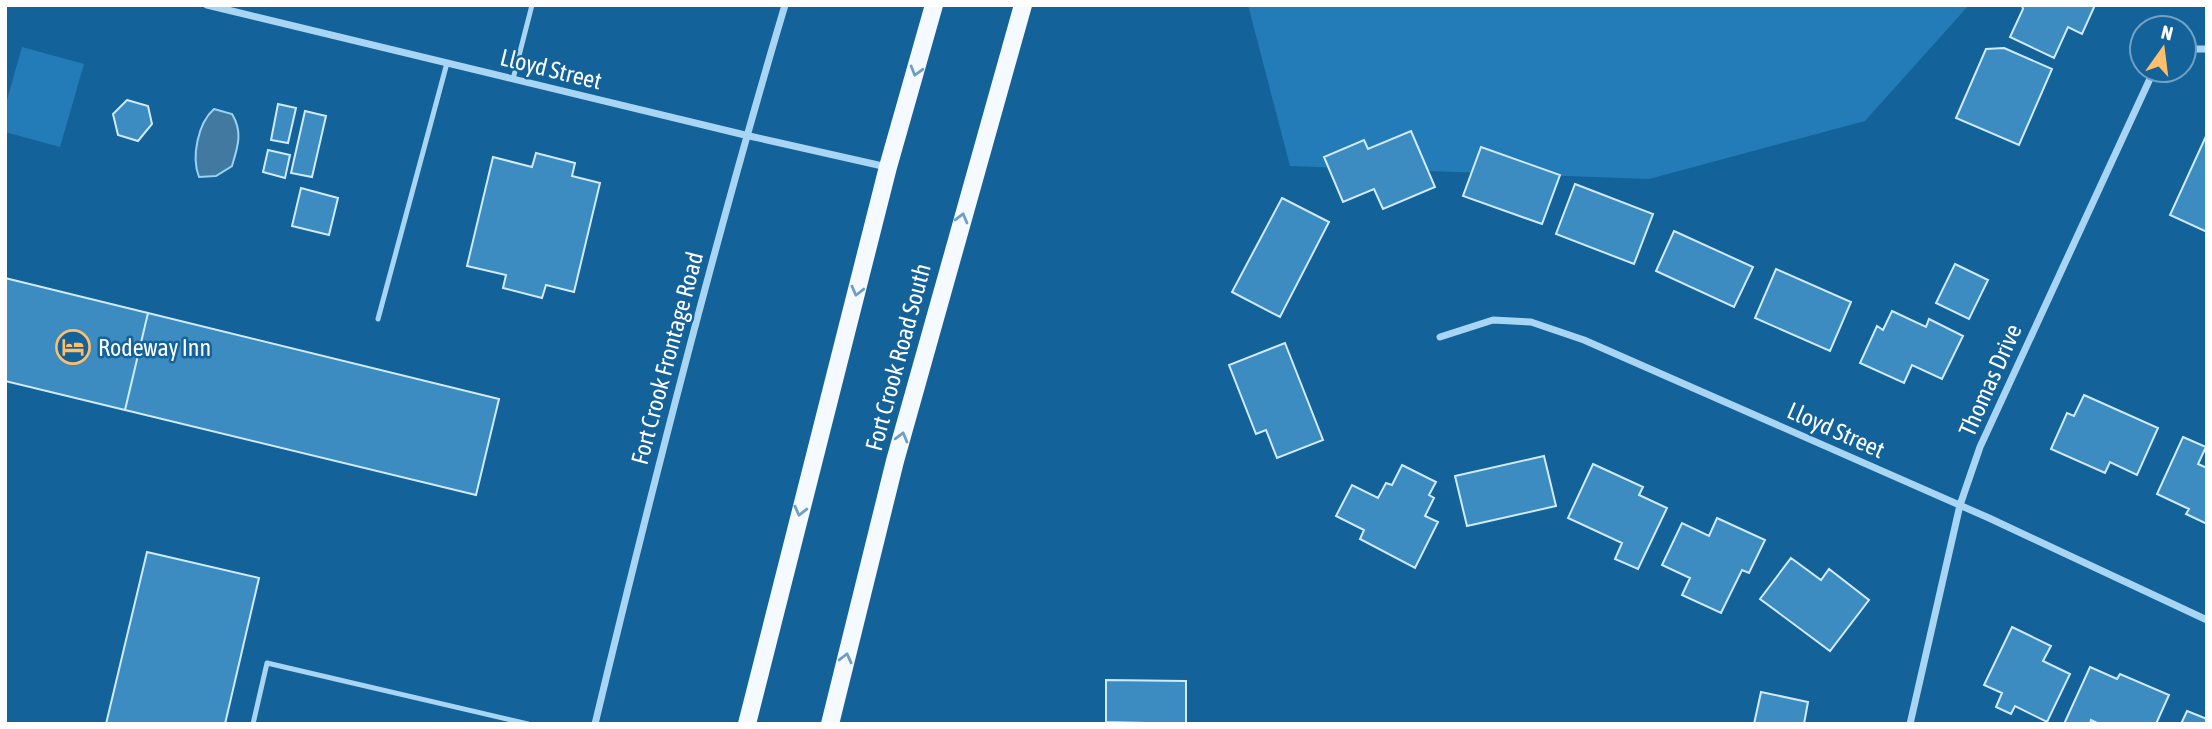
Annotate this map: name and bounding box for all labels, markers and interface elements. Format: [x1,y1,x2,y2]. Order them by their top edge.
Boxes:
north arrow [2128,14,2198,84]
text: N [2159,20,2175,45]
street label: Lloyd Street [498,43,605,95]
one-way arrow [909,65,924,77]
one-way arrow [954,212,968,224]
street label: Fort Crook Frontage Road [626,249,708,467]
street label: Fort Crook Road South [860,261,936,453]
one-way arrow [850,284,865,296]
street label: Thomas Drive [1953,320,2027,440]
hotel icon: Rodeway Inn [54,328,92,366]
place label: Rodeway Inn [98,334,211,361]
street label: Lloyd Street [1783,397,1889,463]
one-way arrow [893,431,908,443]
one-way arrow [794,505,809,517]
one-way arrow [838,652,852,664]

